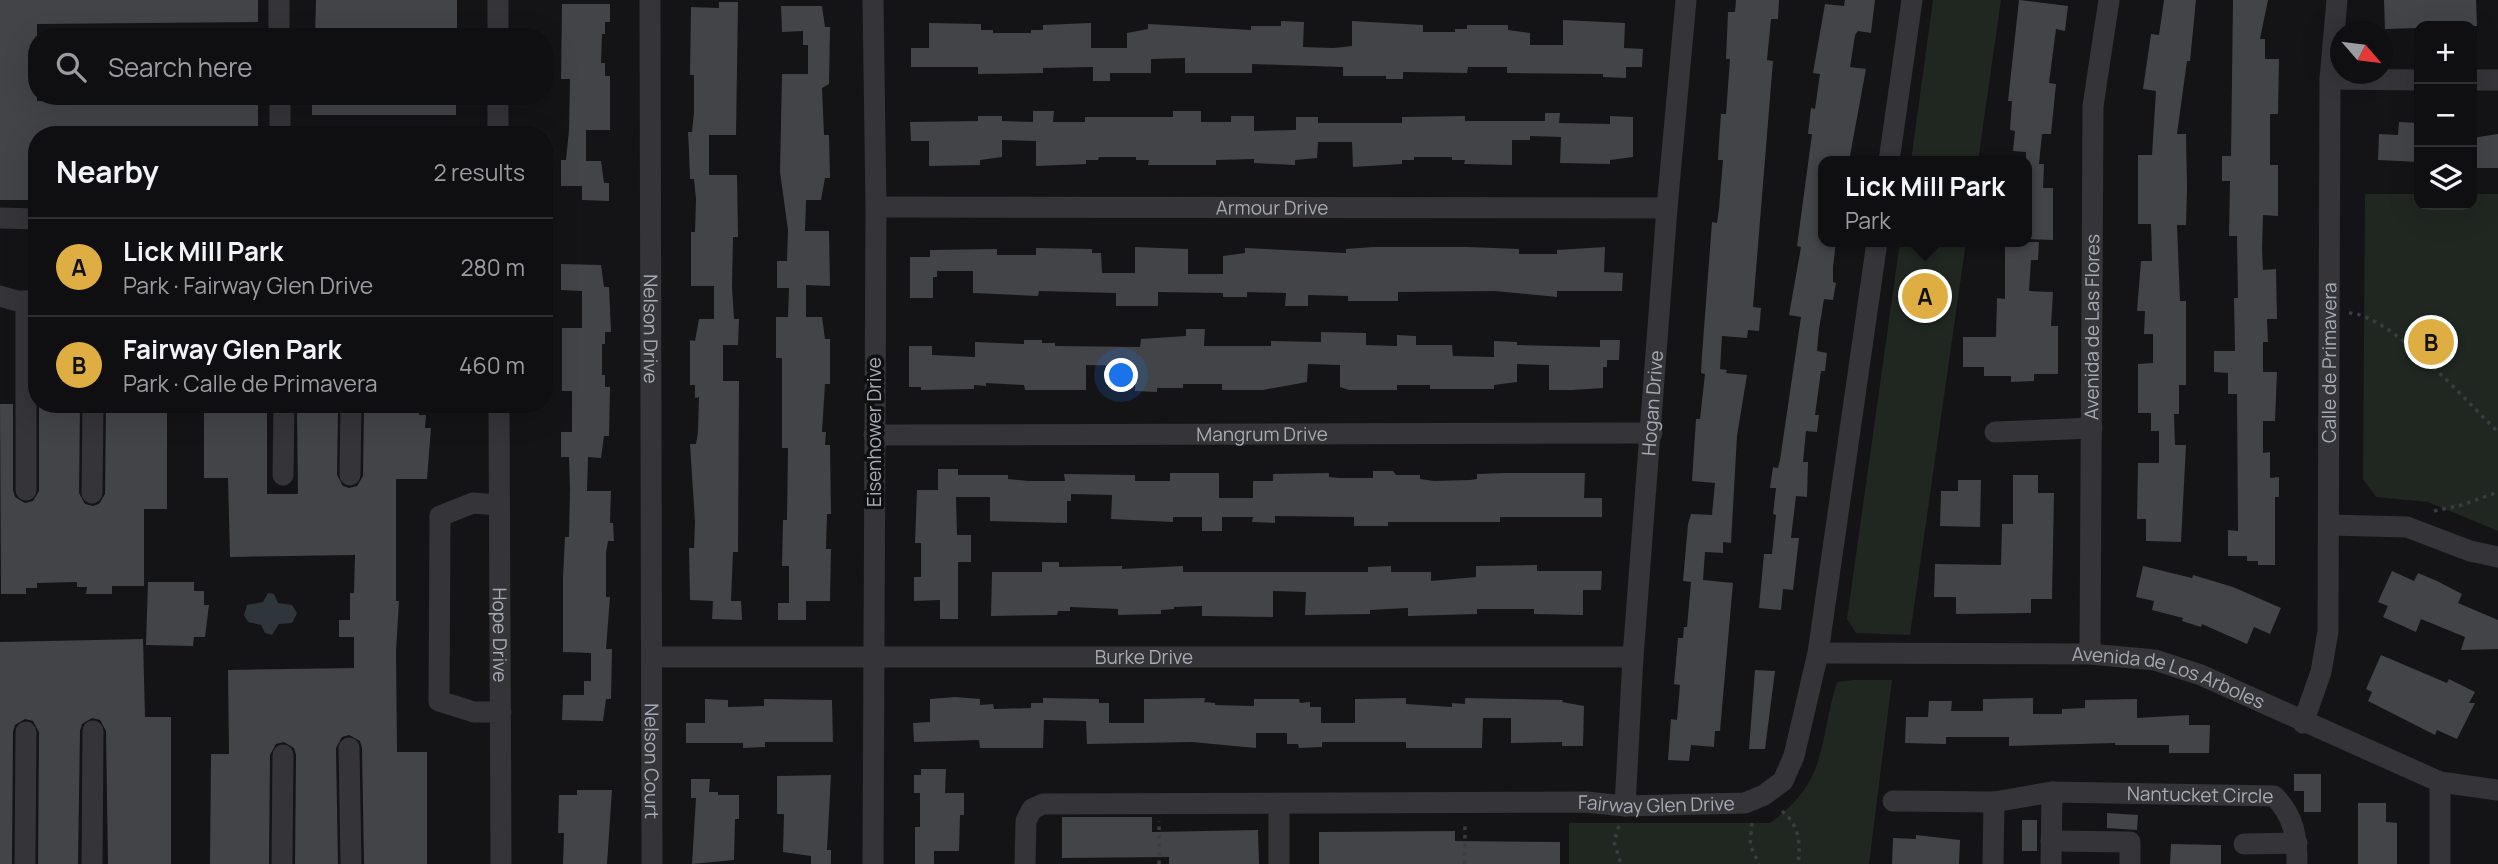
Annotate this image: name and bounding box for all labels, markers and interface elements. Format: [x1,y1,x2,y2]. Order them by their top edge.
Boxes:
north arrow [2330,21,2393,84]
map controls [2414,21,2477,210]
button: + [2414,21,2477,84]
search box [28,28,553,105]
icon: search [52,48,90,86]
text: Search here [108,49,253,85]
button: − [2414,84,2477,147]
button: layers [2414,147,2477,210]
text: Nearby [56,151,159,192]
text: 2 results [433,156,525,188]
popup [1818,156,2032,247]
text: Lick Mill Park [1845,168,2005,204]
street label: Armour Drive [1216,194,1328,221]
text: Park [1845,204,1891,236]
text: Lick Mill Park [123,233,283,269]
street label: Avenida de Las Flores [2078,234,2105,420]
text: A [71,251,87,283]
text: 280 m [460,251,525,283]
text: Park · Fairway Glen Drive [123,269,373,301]
pin: A [1902,270,1948,322]
street label: Nelson Drive [638,274,664,384]
street label: Calle de Primavera [2316,282,2342,443]
pin: B [2408,316,2454,368]
text: Fairway Glen Park [123,331,341,367]
text: B [72,349,86,381]
text: 460 m [459,349,525,381]
street label: Hogan Drive [1635,349,1669,457]
street label: Eisenhower Drive [861,357,887,507]
your location [1104,358,1138,392]
text: Park · Calle de Primavera [123,367,378,399]
street label: Mangrum Drive [1196,421,1328,447]
street label: Hope Drive [487,587,513,682]
street label: Avenida de Los Arboles [2072,641,2269,715]
street label: Burke Drive [1095,644,1193,670]
street label: Nelson Court [639,703,665,819]
street label: Nantucket Circle [2127,780,2274,809]
street label: Fairway Glen Drive [1578,789,1735,819]

